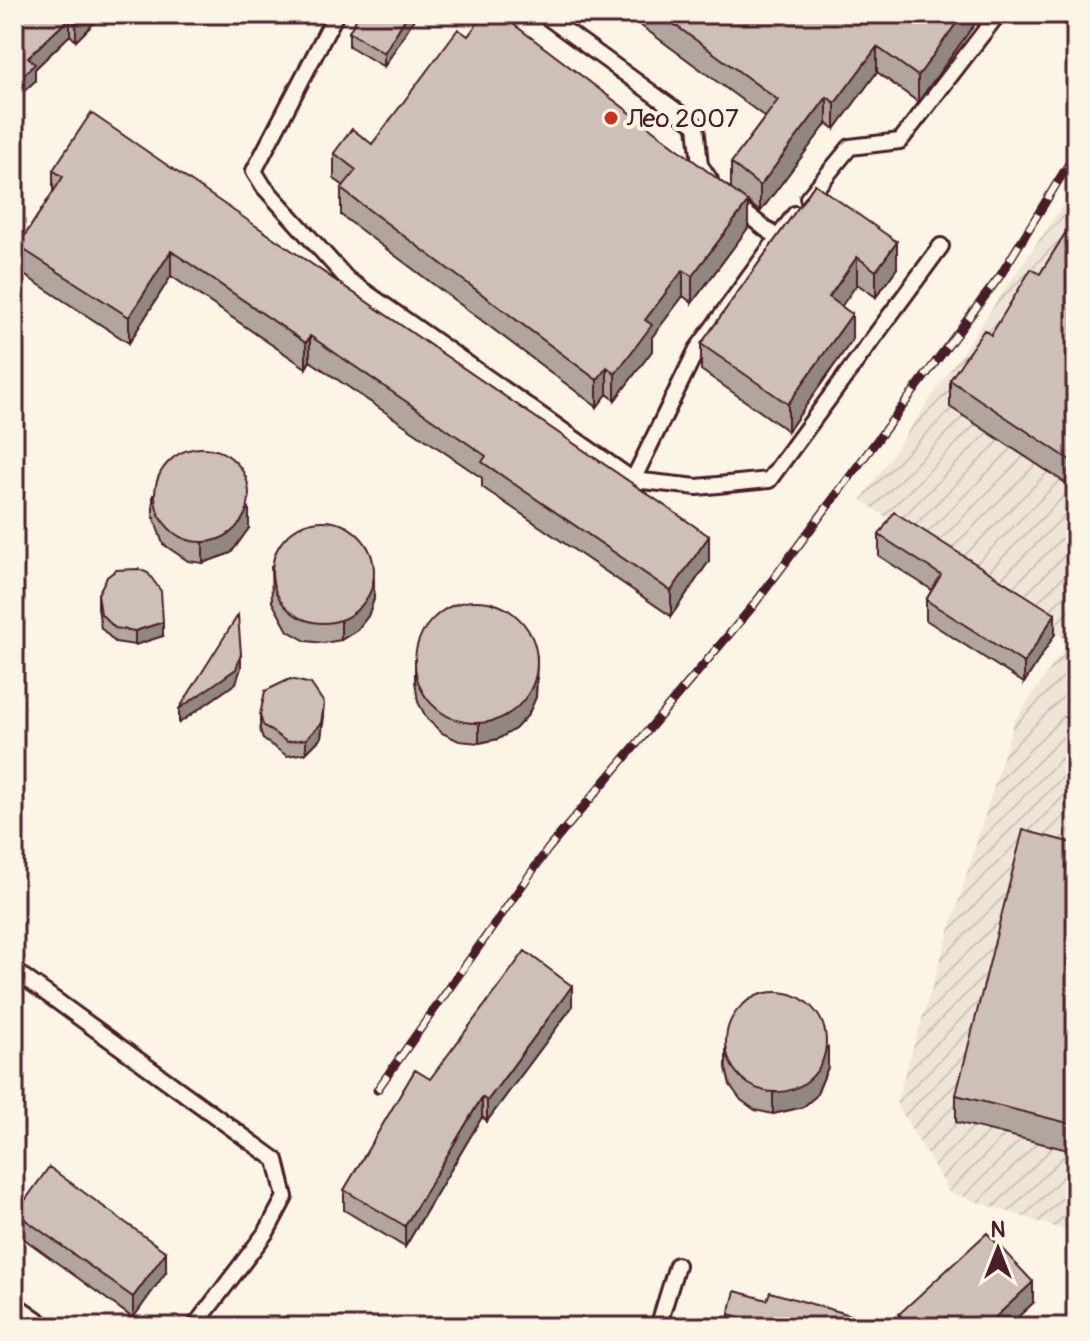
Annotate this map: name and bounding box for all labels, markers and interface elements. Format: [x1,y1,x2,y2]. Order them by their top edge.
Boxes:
place label: Лео 2007 [626,103,739,135]
marker: Лео 2007 [602,109,620,127]
north arrow [958,1209,1038,1289]
text: N [991,1216,1006,1244]

